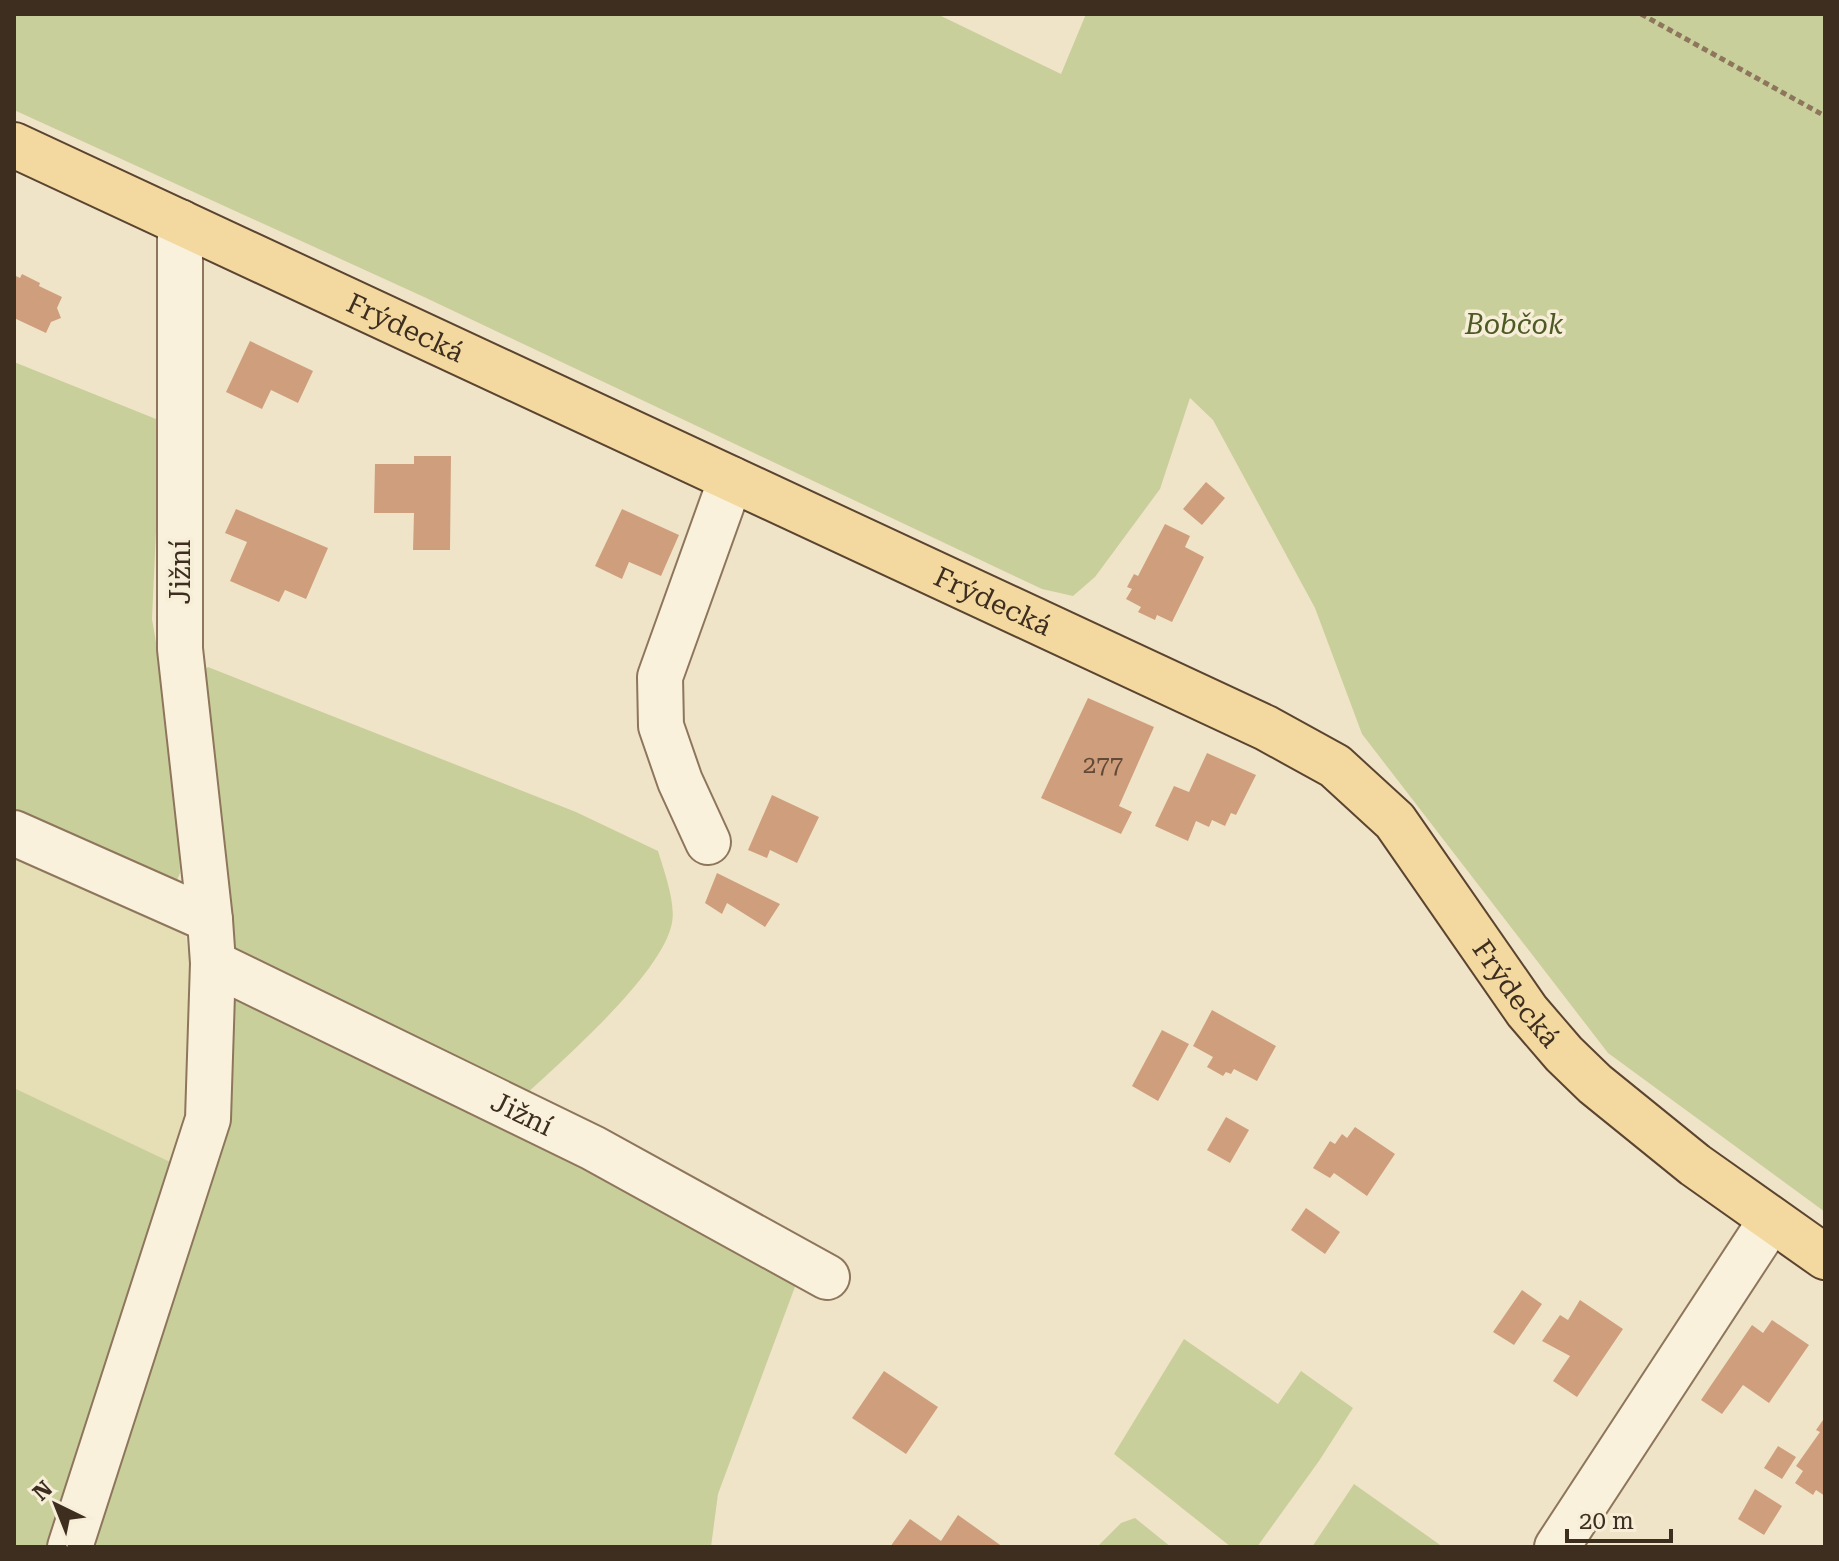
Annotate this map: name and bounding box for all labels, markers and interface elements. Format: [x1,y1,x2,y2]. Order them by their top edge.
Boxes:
street label: Frýdecká [342,286,470,369]
park label: Bobčok [1464,308,1564,341]
street label: Jižní [164,539,197,604]
street label: Frýdecká [929,559,1057,642]
house number: 277 [1083,751,1123,779]
street label: Frýdecká [1466,933,1567,1054]
street label: Jižní [486,1085,559,1143]
north arrow [16,1465,96,1545]
text: N [28,1476,57,1506]
scale bar [1567,1493,1671,1543]
text: 20 m [1579,1507,1634,1535]

